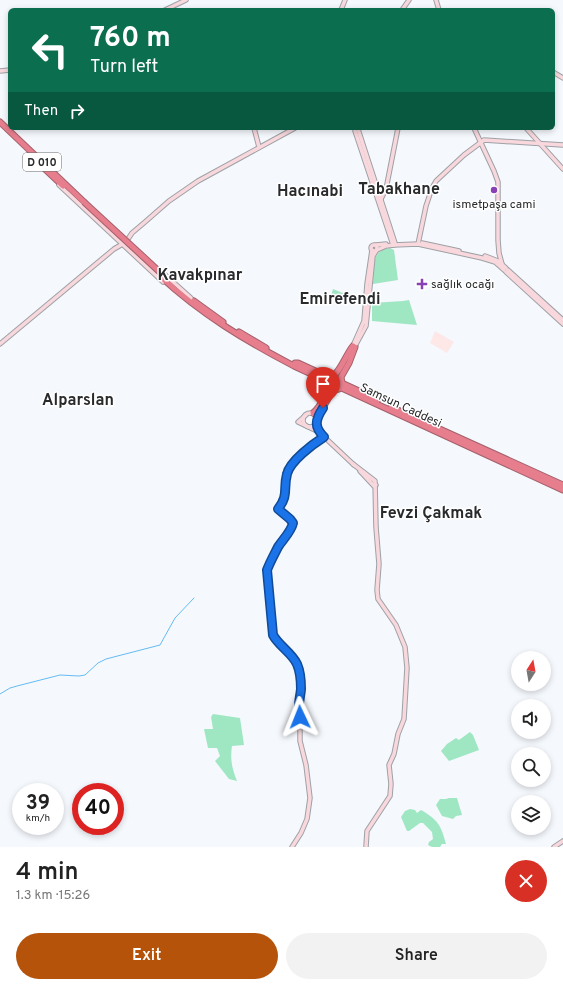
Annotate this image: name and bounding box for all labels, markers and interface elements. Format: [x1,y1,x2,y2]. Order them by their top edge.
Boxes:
text: 760 m [90,21,171,57]
icon: left [24,24,76,76]
text: Turn left [90,56,158,79]
icon: right [66,100,88,122]
text: Then [24,102,58,121]
road number: D 010 [23,153,61,171]
district label: Tabakhane [358,180,440,200]
district label: Hacınabi [277,182,343,202]
marker: ismetpaşa cami [489,185,499,195]
place label: ismetpaşa cami [453,197,535,213]
district label: Kavakpınar [158,266,243,286]
place label: sağlık ocağı [431,277,494,293]
marker: sağlık ocağı [416,278,428,290]
district label: Emirefendi [299,290,381,310]
pin [306,367,340,408]
icon: arrive [312,373,334,395]
street label: Samsun Caddesi [357,380,444,432]
district label: Alparslan [42,391,114,411]
district label: Fevzi Çakmak [380,504,482,524]
north arrow [511,651,551,691]
map controls [511,651,551,835]
position arrow [279,696,321,738]
button: sound [511,699,551,739]
button: search [511,747,551,787]
speed limit sign: 40 [72,783,124,835]
text: 39 [26,791,50,817]
button: layers [511,795,551,835]
text: km/h [26,812,50,825]
text: 4 min [16,858,78,888]
button: close [505,860,547,902]
text: 1.3 km · 15:26 [16,888,90,904]
button: Exit [16,933,278,979]
button: Share [286,933,547,979]

